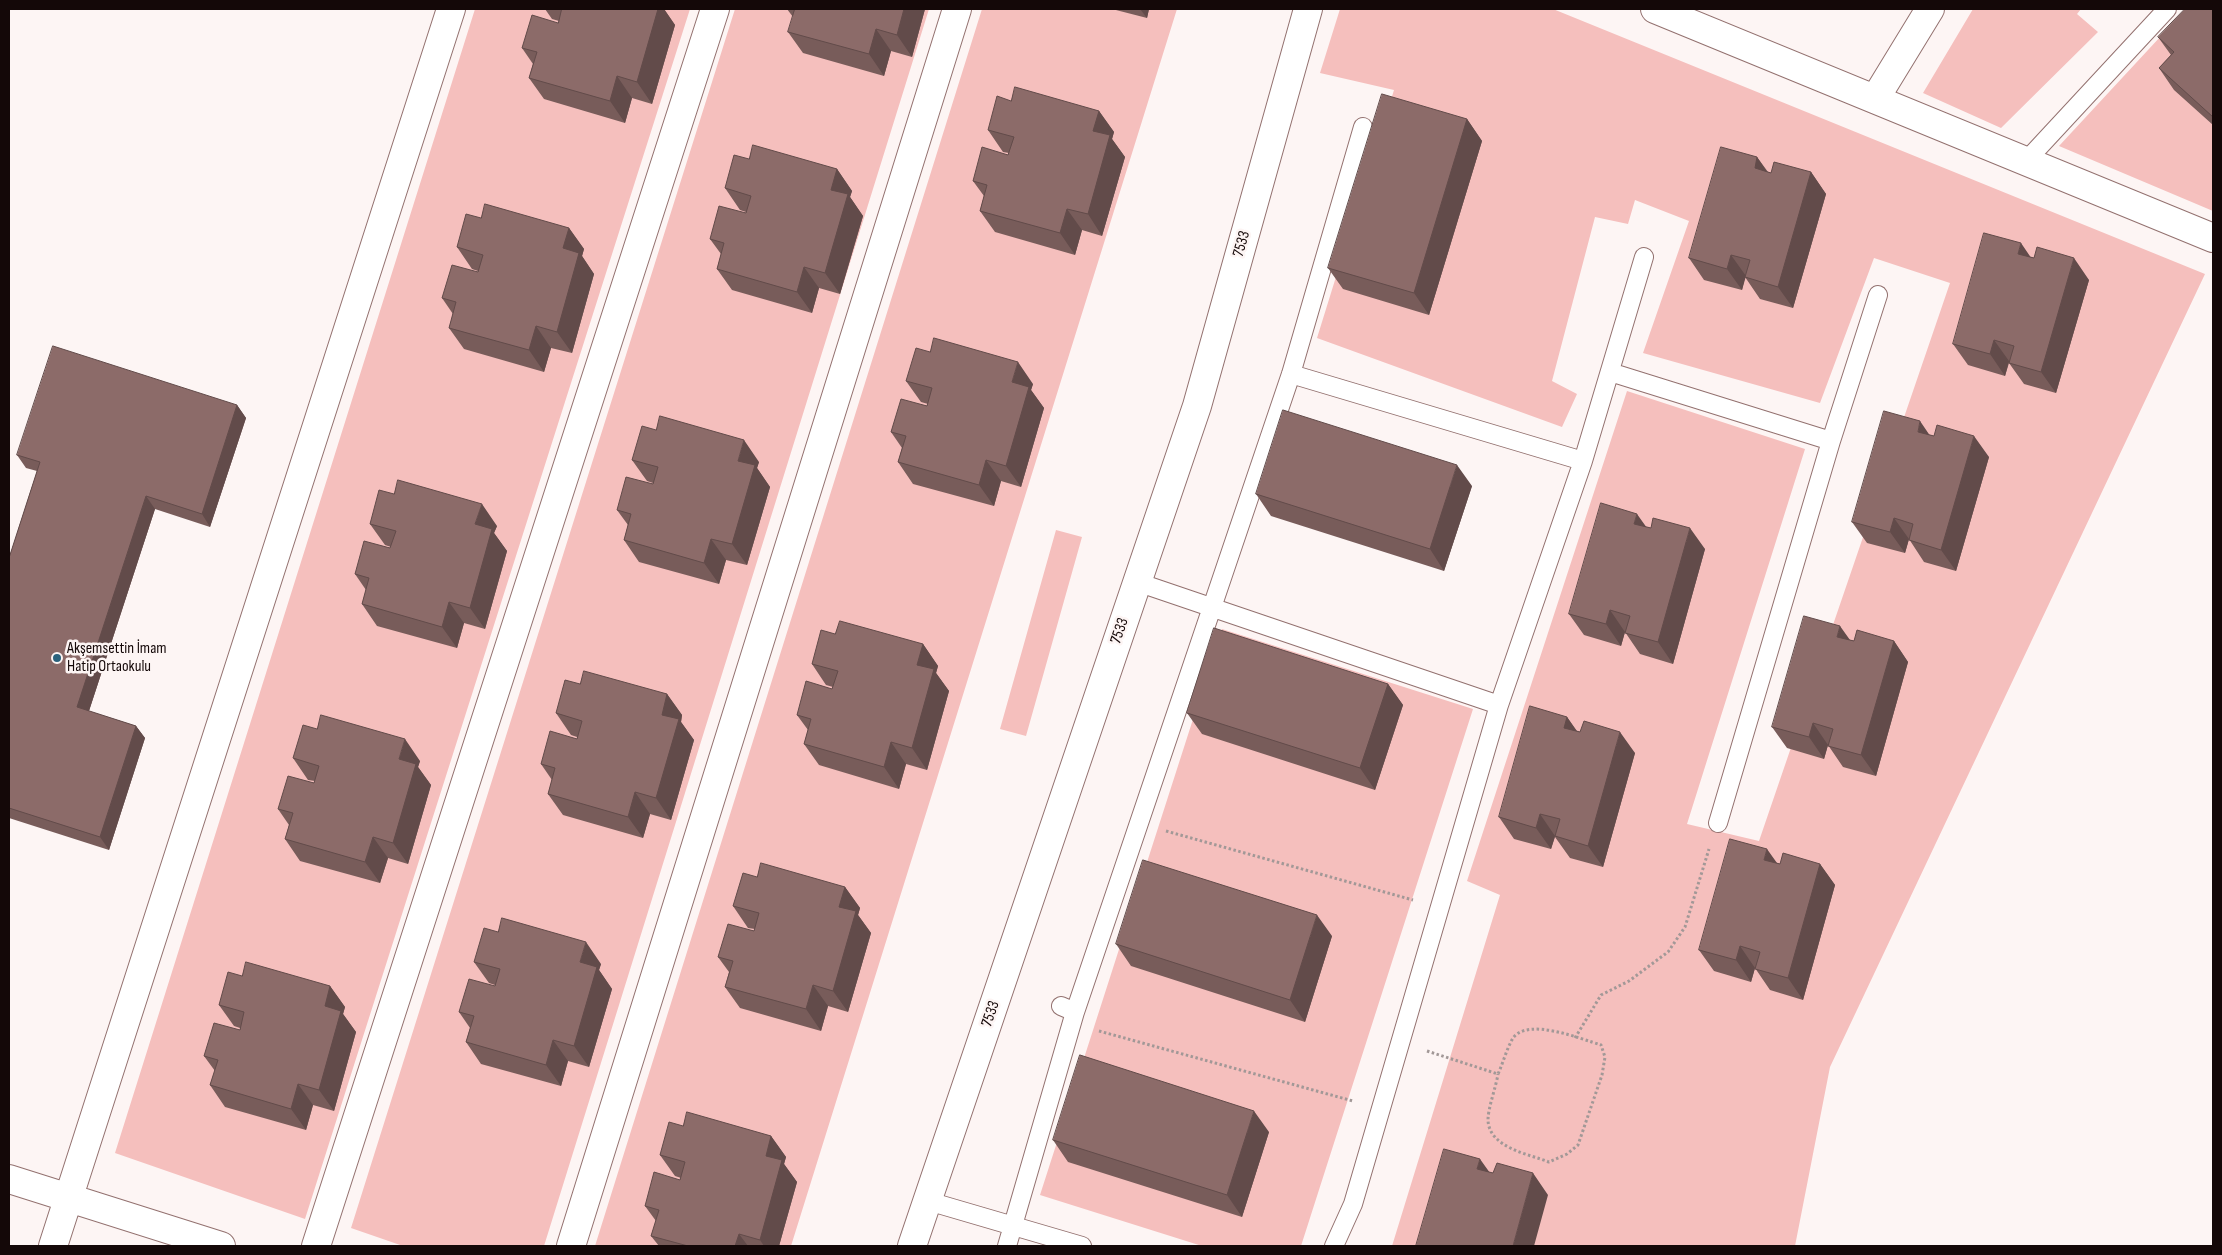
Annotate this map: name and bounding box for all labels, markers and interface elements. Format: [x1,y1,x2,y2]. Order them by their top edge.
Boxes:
street label: 7533 [1229,229,1255,259]
street label: 7533 [1107,615,1133,647]
place label: Akşemsettin İmam Hatip Ortaokulu [67,639,167,677]
marker: Akşemsettin İmam Hatip Ortaokulu [51,652,63,664]
street label: 7533 [978,998,1004,1030]

